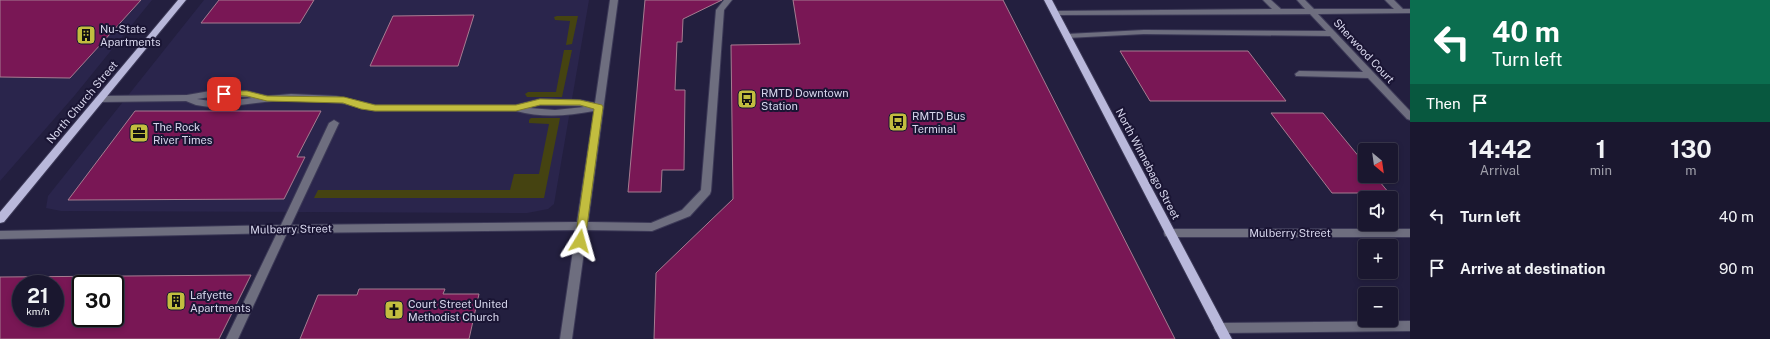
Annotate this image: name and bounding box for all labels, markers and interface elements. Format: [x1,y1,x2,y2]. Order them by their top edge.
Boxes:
text: 40 m [1492,15,1560,48]
street label: Sherwood Court [1331,16,1397,86]
icon: left [1426,16,1478,68]
place label: Nu-State Apartments [100,23,161,48]
building icon: Nu-State Apartments [75,24,97,46]
text: Turn left [1492,49,1562,70]
street label: North Church Street [44,58,120,146]
pin [207,77,241,111]
icon: arrive [213,83,235,105]
place label: RMTD Downtown Station [761,87,849,112]
bus stop icon: RMTD Downtown Station [736,88,758,110]
icon: arrive [1469,92,1491,114]
text: Then [1426,95,1461,112]
street label: North Winnebago Street [1114,106,1182,222]
place label: RMTD Bus Terminal [912,110,966,135]
bus stop icon: RMTD Bus Terminal [887,111,909,133]
place label: The Rock River Times [153,121,213,146]
office icon: The Rock River Times [128,122,150,144]
text: 14:42 [1468,135,1532,163]
text: 1 [1596,135,1606,163]
text: 130 [1670,135,1712,163]
north arrow [1358,143,1398,183]
map controls [1358,143,1398,327]
text: Arrival [1480,163,1520,178]
text: min [1590,163,1612,178]
text: m [1685,163,1697,178]
button: sound [1358,191,1398,231]
icon: left [1426,205,1448,227]
text: Turn left [1460,208,1521,225]
text: 40 m [1719,208,1754,225]
position arrow [559,220,601,262]
street label: Mulberry Street [250,222,332,236]
street label: Mulberry Street [1249,227,1331,239]
button: + [1358,239,1398,279]
icon: arrive [1426,257,1448,279]
text: Arrive at destination [1460,260,1605,277]
text: 90 m [1719,260,1754,277]
speed limit sign: 30 [72,275,124,327]
text: 21 [27,284,49,308]
button: − [1358,287,1398,327]
place label: Lafyette Apartments [190,289,251,314]
building icon: Lafyette Apartments [165,290,187,312]
place label: Court Street United Methodist Church [408,298,508,323]
church icon: Court Street United Methodist Church [383,299,405,321]
text: km/h [26,305,50,317]

